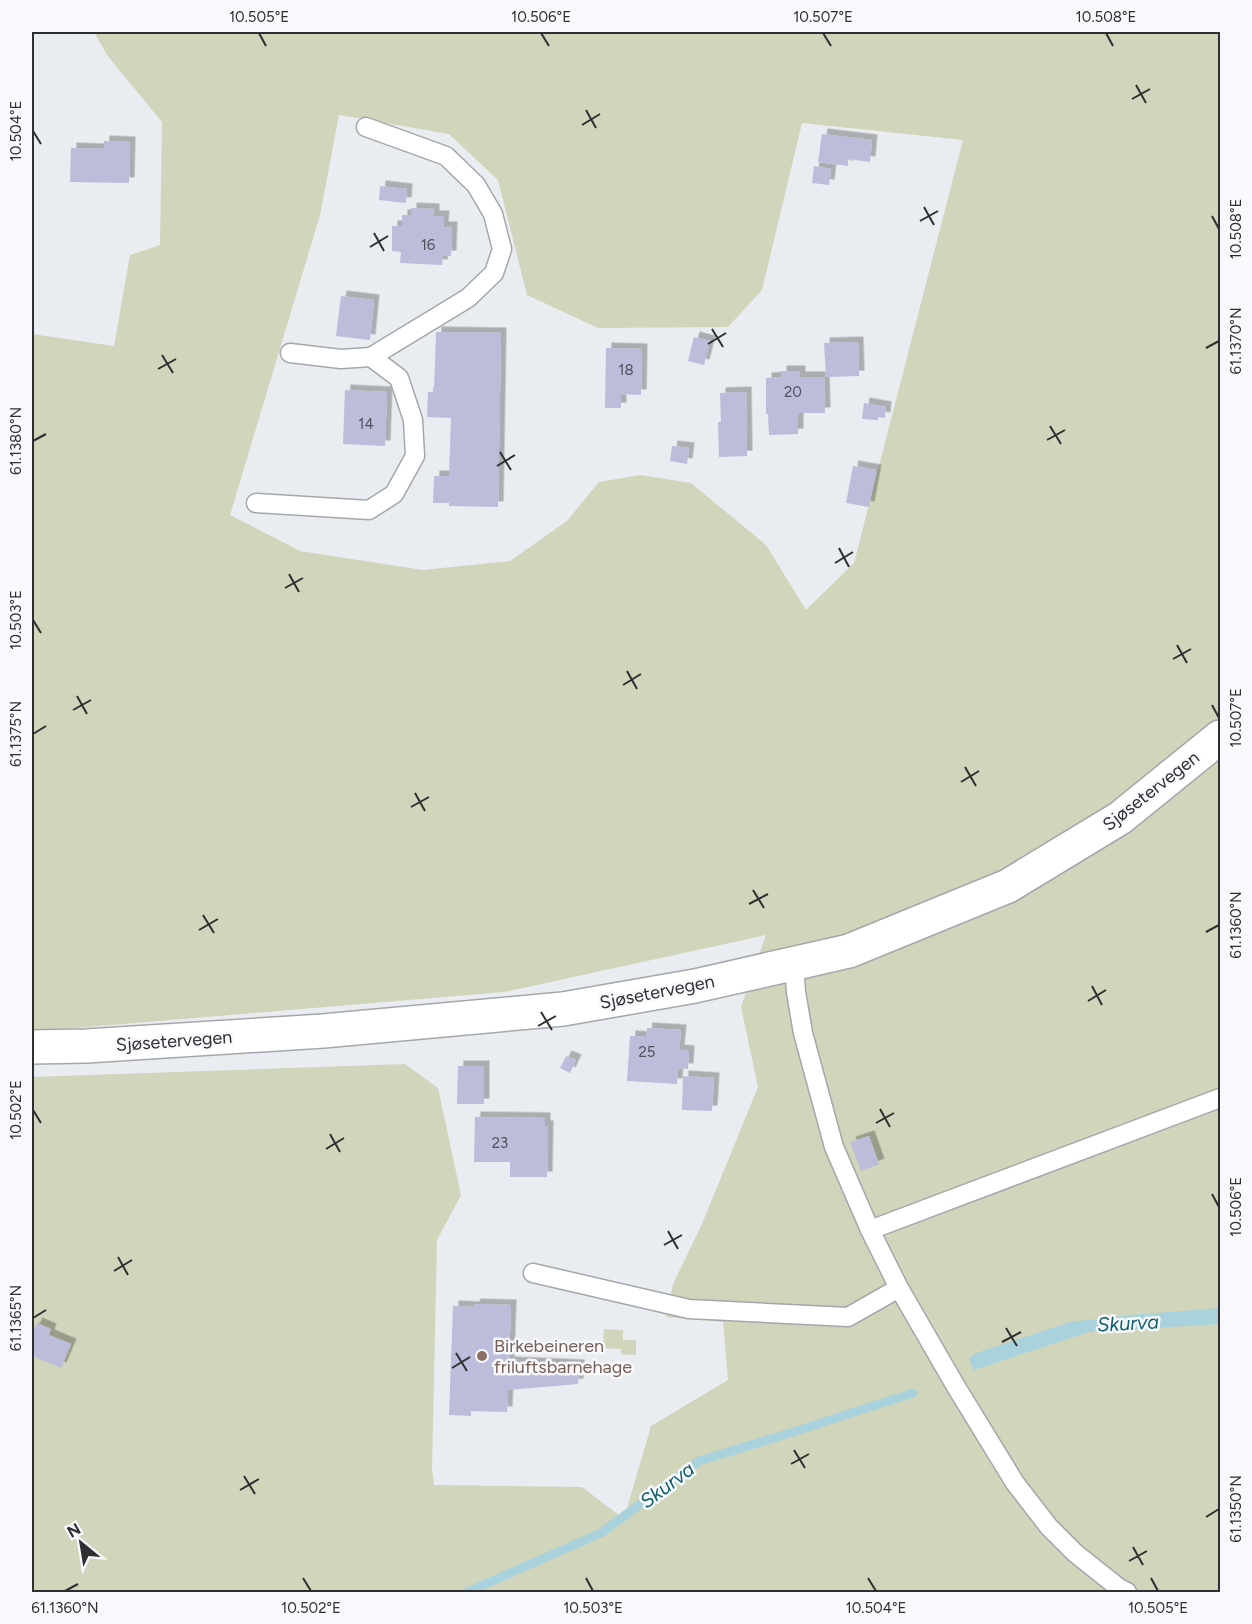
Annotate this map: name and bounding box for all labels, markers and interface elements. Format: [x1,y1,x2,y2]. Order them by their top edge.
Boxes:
text: 10.505°E [229,8,289,26]
text: 10.506°E [511,8,571,26]
text: 10.507°E [793,8,853,26]
text: 10.508°E [1076,8,1136,26]
text: 10.504°E [7,101,25,161]
text: 10.508°E [1227,199,1245,259]
house number: 16 [421,236,436,254]
text: 61.1370°N [1227,308,1245,374]
house number: 18 [618,361,634,379]
house number: 20 [784,383,802,401]
text: 61.1380°N [7,407,25,475]
house number: 14 [358,415,374,433]
text: 10.503°E [7,590,25,650]
text: 10.507°E [1227,688,1245,748]
text: 61.1375°N [7,701,25,767]
street label: Sjøsetervegen [1098,746,1204,836]
text: 61.1360°N [1227,891,1245,959]
street label: Sjøsetervegen [598,970,716,1014]
street label: Sjøsetervegen [115,1026,233,1056]
house number: 25 [638,1043,656,1061]
text: 10.502°E [7,1080,25,1140]
house number: 23 [492,1134,508,1152]
text: 10.506°E [1227,1177,1245,1237]
text: 61.1365°N [7,1285,25,1351]
water label: Skurva [1096,1309,1160,1337]
place label: Birkebeineren friluftsbarnehage [494,1335,632,1378]
marker: Birkebeineren friluftsbarnehage [475,1349,489,1363]
water label: Skurva [635,1457,699,1513]
text: 61.1350°N [1227,1475,1245,1543]
north arrow [51,1513,111,1573]
text: N [64,1519,84,1542]
text: 61.1360°N [31,1599,99,1617]
text: 10.502°E [281,1599,341,1617]
text: 10.503°E [563,1599,623,1617]
text: 10.504°E [846,1599,906,1617]
text: 10.505°E [1128,1599,1188,1617]

